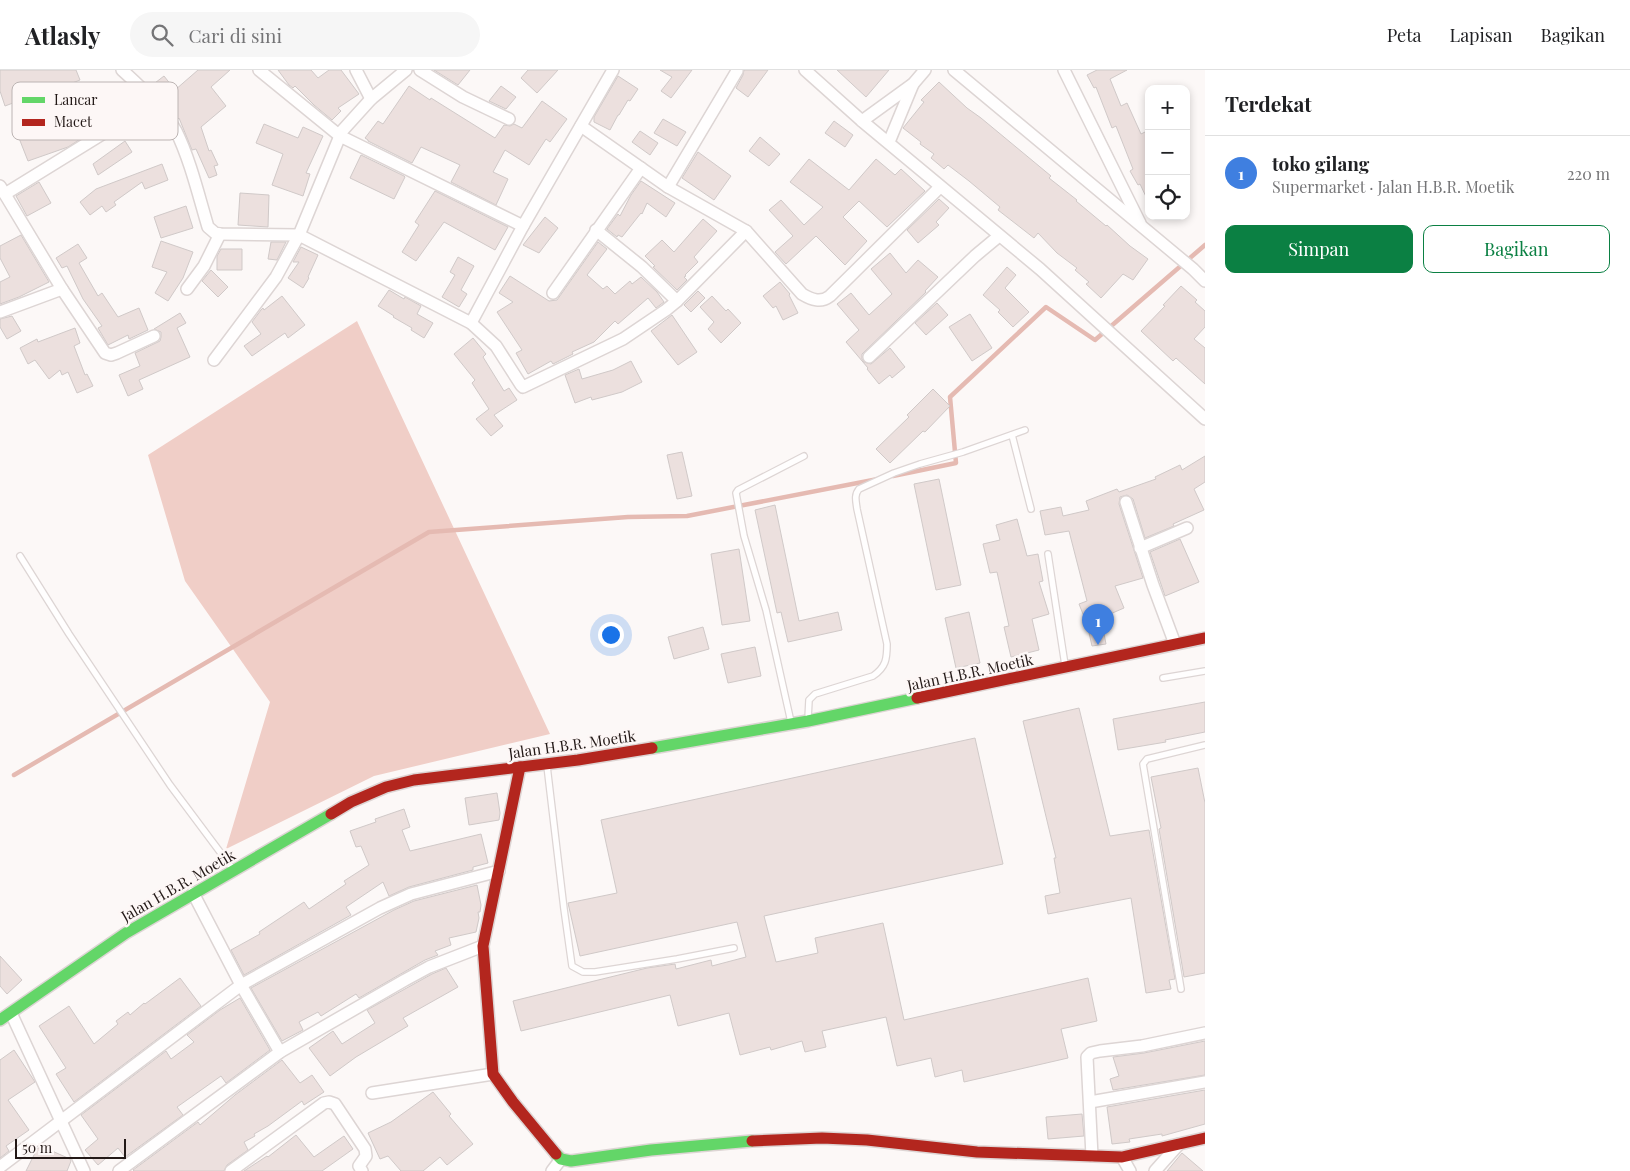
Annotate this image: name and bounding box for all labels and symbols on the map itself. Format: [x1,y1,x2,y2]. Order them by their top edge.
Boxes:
legend [12,82,178,140]
text: Lancar [54,90,98,109]
text: Macet [54,112,93,131]
pin: 1 [1082,604,1114,645]
your location [598,622,624,648]
street label: Jalan H.B.R. Moetik [904,649,1036,695]
street label: Jalan H.B.R. Moetik [506,725,638,763]
street label: Jalan H.B.R. Moetik [116,844,239,926]
scale bar [15,1136,126,1159]

